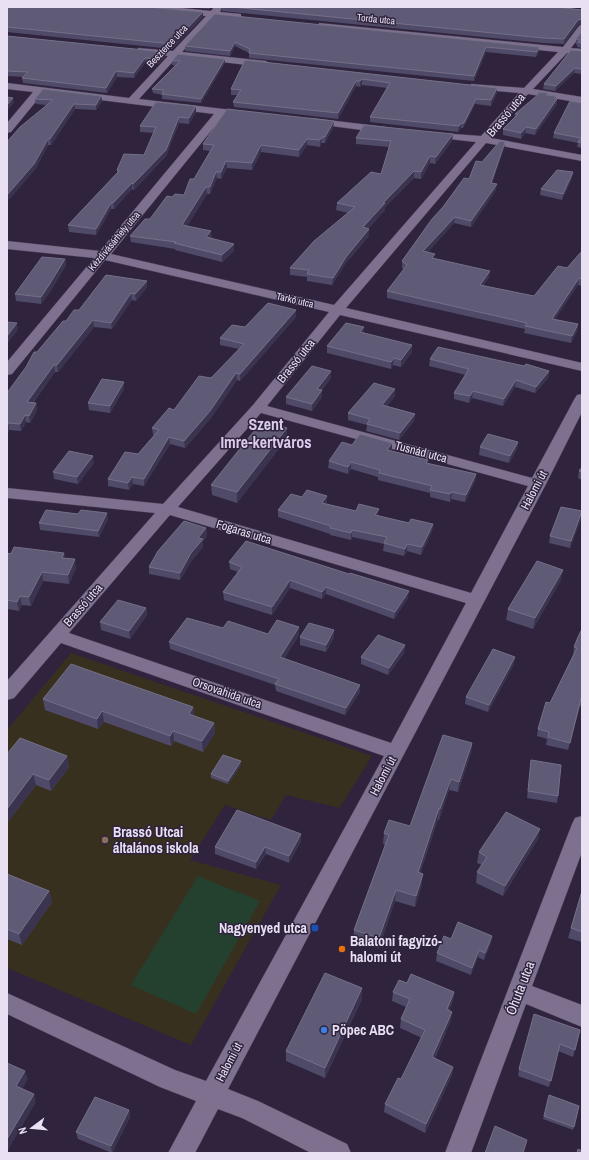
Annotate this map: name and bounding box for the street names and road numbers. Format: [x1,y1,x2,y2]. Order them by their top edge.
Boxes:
street label: Torda utca [356,11,396,28]
street label: Beszterce utca [144,21,191,70]
street label: Brassó utca [483,90,529,140]
street label: Kézdivásárhely utca [85,208,143,273]
street label: Tarkő utca [275,289,315,311]
street label: Brassó utca [273,335,319,386]
street label: Tusnád utca [393,437,449,467]
street label: Halomi út [517,467,551,512]
street label: Fogaras utca [214,516,274,548]
street label: Brassó utca [60,580,106,630]
street label: Orsovahida utca [190,674,264,712]
street label: Halomi út [366,753,400,798]
street label: Óhuta utca [502,958,539,1017]
street label: Halomi út [212,1039,246,1084]

